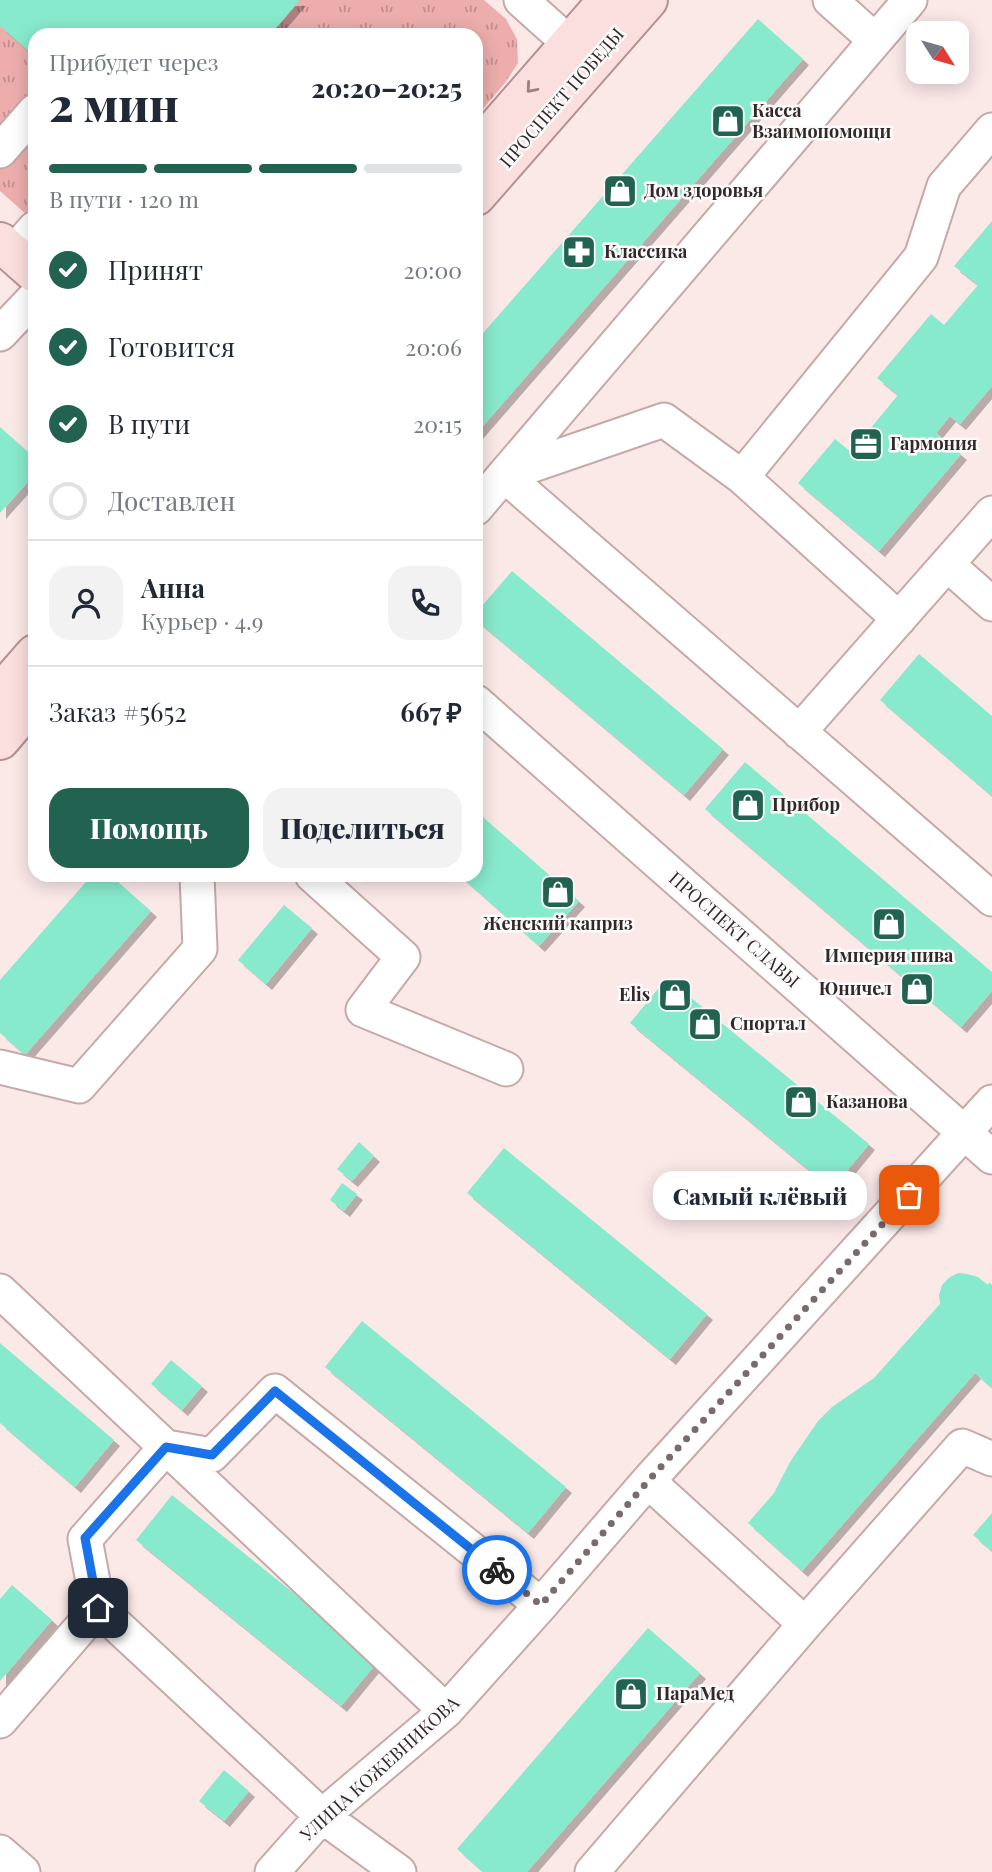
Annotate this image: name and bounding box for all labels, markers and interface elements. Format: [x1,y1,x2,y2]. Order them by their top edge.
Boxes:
north arrow [906,21,970,84]
map controls [906,21,969,84]
street label: ПРОСПЕКТ ПОБЕДЫ [494,22,629,172]
text: Прибудет через [49,46,218,77]
text: 20:20–20:25 [311,70,462,105]
text: 2 мин [49,72,179,134]
one-way arrow [527,80,539,93]
place label: Касса Взаимопомощи [752,98,892,143]
shop icon: Касса Взаимопомощи [709,102,747,140]
shop icon: Дом здоровья [601,172,639,210]
place label: Дом здоровья [644,178,763,202]
text: В пути · 120 m [49,183,199,214]
pharmacy icon: Классика [560,233,598,271]
place label: Классика [604,239,688,263]
icon: check [49,251,87,289]
text: Принят [108,252,203,287]
text: 20:00 [403,254,462,285]
icon: check [49,328,87,366]
text: Готовится [108,329,235,364]
text: 20:06 [405,331,462,362]
icon: check [49,405,87,443]
text: В пути [108,406,190,441]
text: 20:15 [413,408,462,439]
office icon: Гармония [847,425,885,463]
place label: Гармония [890,431,977,455]
text: Доставлен [108,483,235,518]
button: person [49,566,123,640]
button: phone [388,566,462,640]
text: Анна [141,570,205,605]
text: Курьер · 4.9 [141,605,264,636]
text: Заказ #5652 [49,694,187,729]
text: 667 ₽ [400,694,462,729]
shop icon: Прибор [729,786,767,824]
button: Помощь [49,788,249,868]
button: Поделиться [263,788,462,868]
place label: Прибор [772,792,840,816]
street label: ПРОСПЕКТ СЛАВЫ [664,866,805,993]
shop icon: Женский каприз [539,873,577,911]
shop icon: Империя пива [870,905,908,943]
place label: Женский каприз [482,911,633,935]
place label: Империя пива [825,943,954,967]
shop icon: Юничел [898,970,936,1008]
shop icon: Elis [656,976,694,1014]
place label: Юничел [819,976,892,1000]
place label: Elis [619,982,650,1006]
shop icon: Спортал [686,1005,724,1043]
place label: Спортал [730,1011,806,1035]
shop icon: Казанова [782,1083,820,1121]
place label: Казанова [826,1089,908,1113]
pin [879,1165,939,1225]
callout: Самый клёвый [654,1170,867,1220]
icon: bag [890,1176,928,1214]
text: Самый клёвый [673,1180,847,1211]
courier [462,1535,532,1605]
icon: bike [478,1551,516,1589]
pin [68,1578,128,1638]
icon: home [79,1589,117,1627]
shop icon: ПараМед [612,1675,650,1713]
place label: ПараМед [656,1681,734,1705]
street label: УЛИЦА КОЖЕВНИКОВА [294,1690,464,1847]

